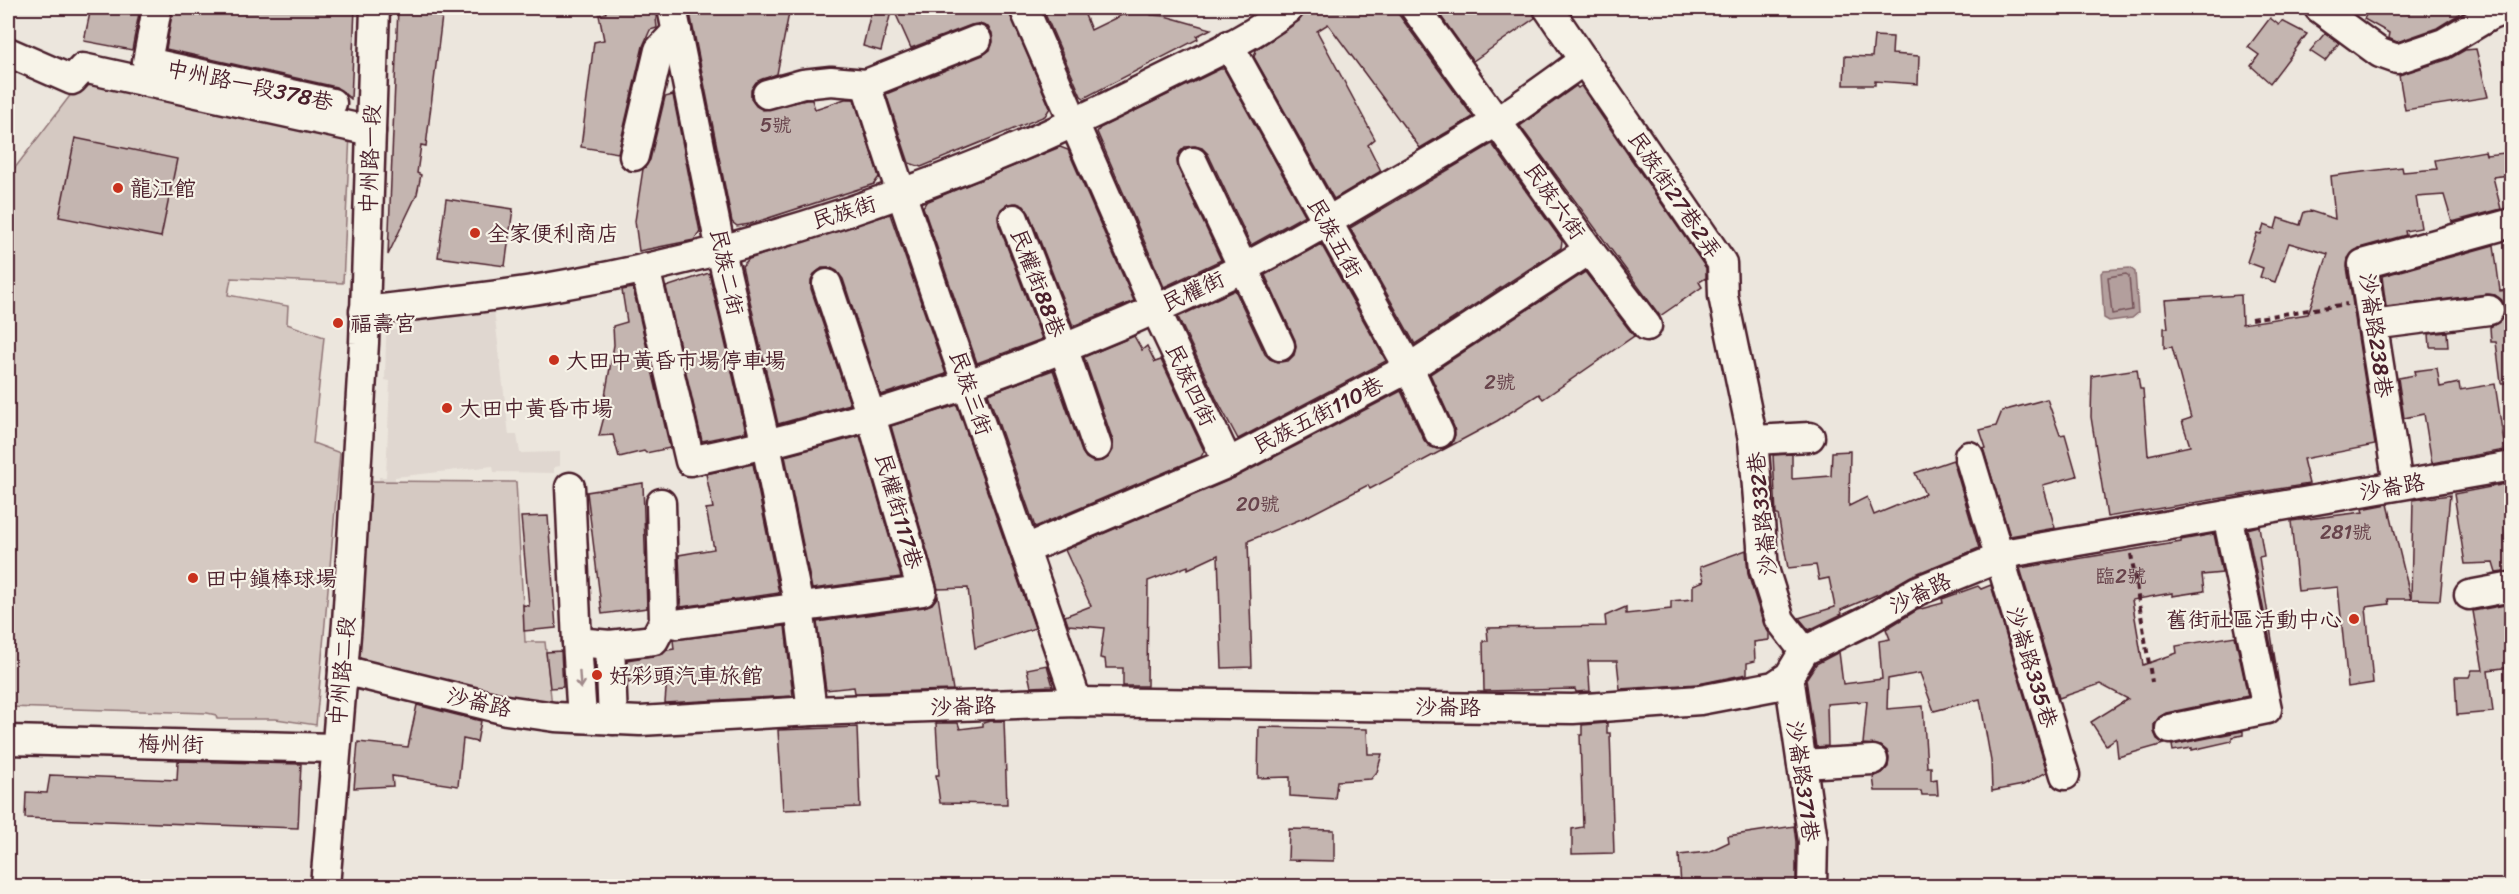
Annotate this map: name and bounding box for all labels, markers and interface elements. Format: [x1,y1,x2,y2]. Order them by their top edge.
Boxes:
street label: 中州路一段378巷 [163,48,337,122]
street label: 中州路一段 [349,103,391,215]
house number: 5號 [760,108,792,143]
street label: 民族街27巷2弄 [1617,123,1733,267]
street label: 民族六街 [1514,154,1596,248]
place label: 龍江館 [130,169,196,208]
marker: 龍江館 [111,181,125,195]
street label: 民族街 [807,184,881,240]
street label: 民族五街 [1297,190,1373,286]
place label: 全家便利商店 [487,214,619,253]
street label: 民權街88巷 [999,223,1077,343]
street label: 民族二街 [699,225,755,319]
marker: 全家便利商店 [468,226,482,240]
street label: 民權街 [1155,259,1231,323]
street label: 沙崙路238巷 [2348,270,2404,400]
place label: 福壽宮 [350,304,416,343]
marker: 福壽宮 [331,316,345,330]
street label: 民族四街 [1155,337,1227,433]
place label: 大田中黃昏市場停車場 [566,341,786,380]
street label: 民族三街 [938,345,1004,441]
marker: 大田中黃昏市場停車場 [547,353,561,367]
street label: 民族五街110巷 [1246,365,1390,465]
house number: 2號 [1484,365,1516,400]
place label: 大田中黃昏市場 [459,389,613,428]
marker: 大田中黃昏市場 [440,401,454,415]
street label: 民權街117巷 [864,448,934,574]
street label: 沙崙路332巷 [1736,450,1788,578]
street label: 沙崙路 [2356,462,2428,512]
house number: 20號 [1236,487,1280,522]
house number: 281號 [2320,515,2372,550]
place label: 田中鎮棒球場 [205,559,337,598]
house number: 臨2號 [2095,559,2147,594]
street label: 沙崙路 [1882,561,1958,625]
marker: 田中鎮棒球場 [186,571,200,585]
place label: 舊街社區活動中心 [2166,600,2342,639]
street label: 沙崙路335巷 [1995,601,2069,733]
marker: 舊街社區活動中心 [2347,612,2361,626]
street label: 中州路二段 [318,615,366,727]
place label: 好彩頭汽車旅館 [609,656,763,695]
marker: 好彩頭汽車旅館 [590,668,604,682]
one-way arrow [574,669,585,689]
street label: 沙崙路 [442,676,516,728]
street label: 沙崙路 [929,685,997,727]
street label: 沙崙路 [1415,687,1481,727]
street label: 沙崙路371巷 [1775,718,1831,844]
street label: 梅州街 [138,724,204,764]

